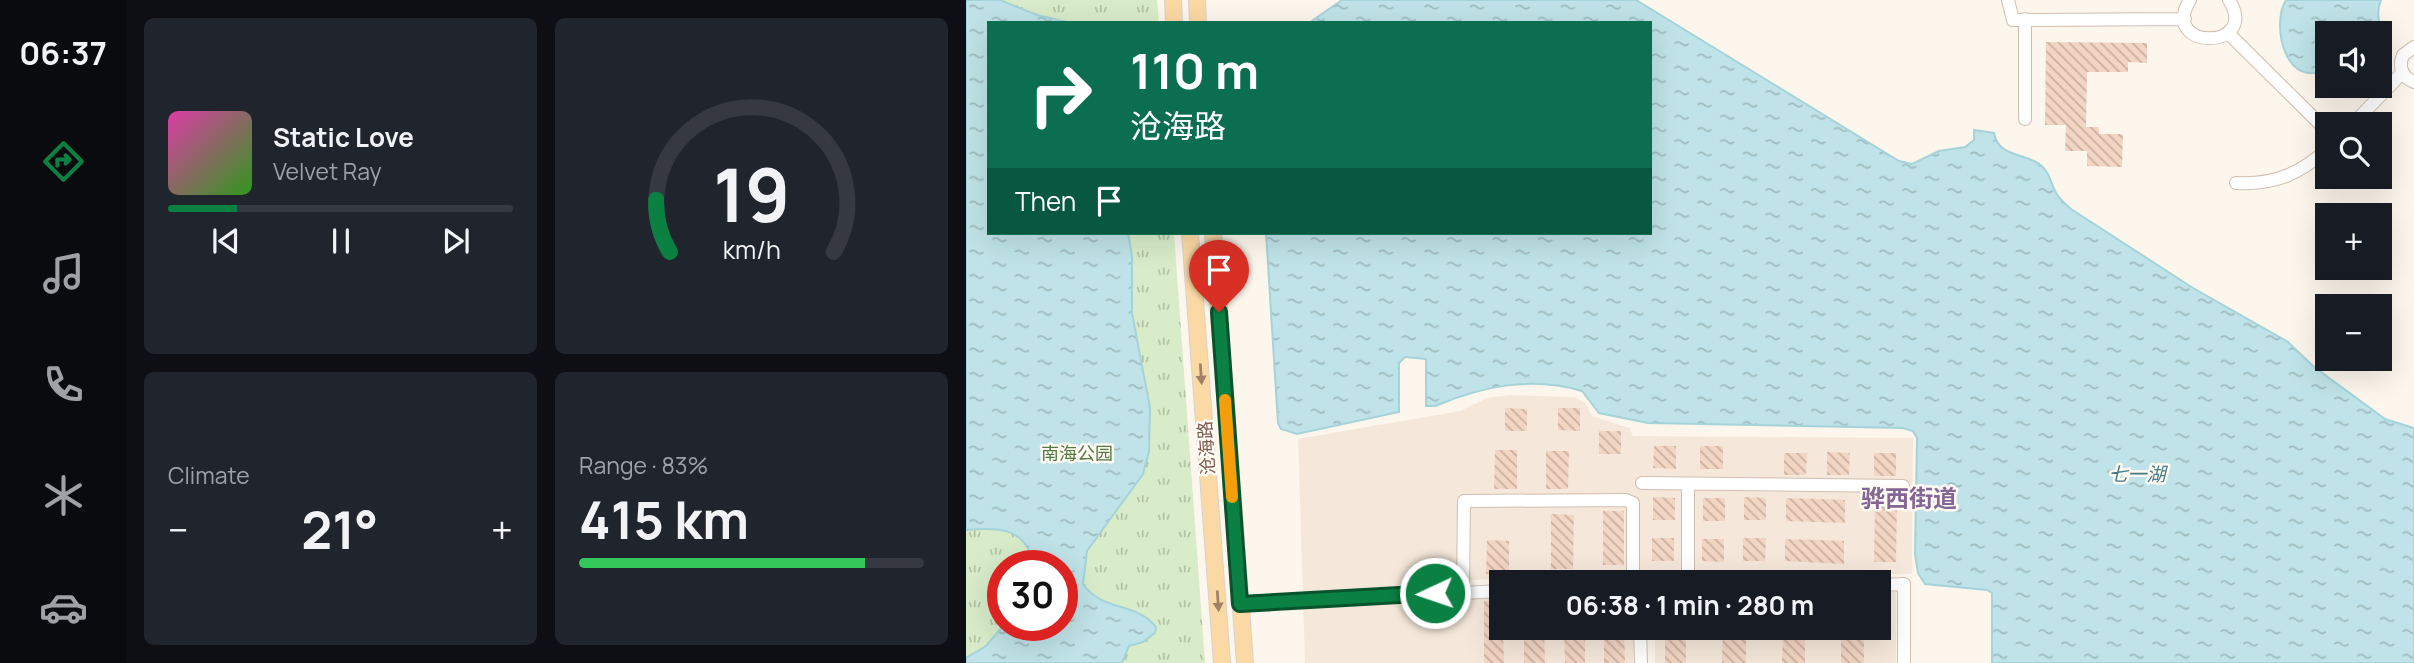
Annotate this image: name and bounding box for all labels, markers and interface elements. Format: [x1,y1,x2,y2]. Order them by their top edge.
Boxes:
map controls [2315,21,2392,371]
button: sound [2315,21,2392,98]
text: 06:37 [19,31,107,75]
text: 110 m [1130,37,1259,104]
icon: right [1015,49,1106,140]
text: 沧海路 [1130,104,1226,148]
button: search [2315,112,2392,189]
text: Static Love [273,119,414,155]
icon: directions [39,137,88,186]
text: 19 [713,144,790,244]
text: Velvet Ray [273,155,382,187]
icon: arrive [1090,182,1128,220]
text: Then [1015,183,1076,219]
button: + [2315,203,2392,280]
icon: previous [207,222,245,260]
icon: pause [322,222,360,260]
icon: next [437,222,475,260]
text: km/h [722,232,781,267]
pin [1189,240,1249,312]
icon: music [39,249,88,298]
icon: arrive [1200,251,1238,289]
button: − [2315,294,2392,371]
icon: phone [39,360,88,409]
one-way arrow [1195,363,1206,385]
street label: 沧海路 [1192,420,1220,476]
park label: 南海公园 [1041,441,1113,465]
text: Range · 83% [579,449,708,481]
text: Climate [168,459,250,491]
water label: 七一湖 [2108,461,2168,487]
icon: climate [39,471,88,520]
district label: 骅西街道 [1861,481,1957,514]
text: 415 km [579,484,749,555]
text: 21° [301,494,378,565]
text: − [168,503,189,555]
text: + [491,503,513,555]
speed limit sign: 30 [987,550,1078,641]
position arrow [1398,556,1472,630]
icon: car [39,583,88,632]
text: 06:38 · 1 min · 280 m [1566,587,1814,623]
one-way arrow [1212,590,1223,612]

